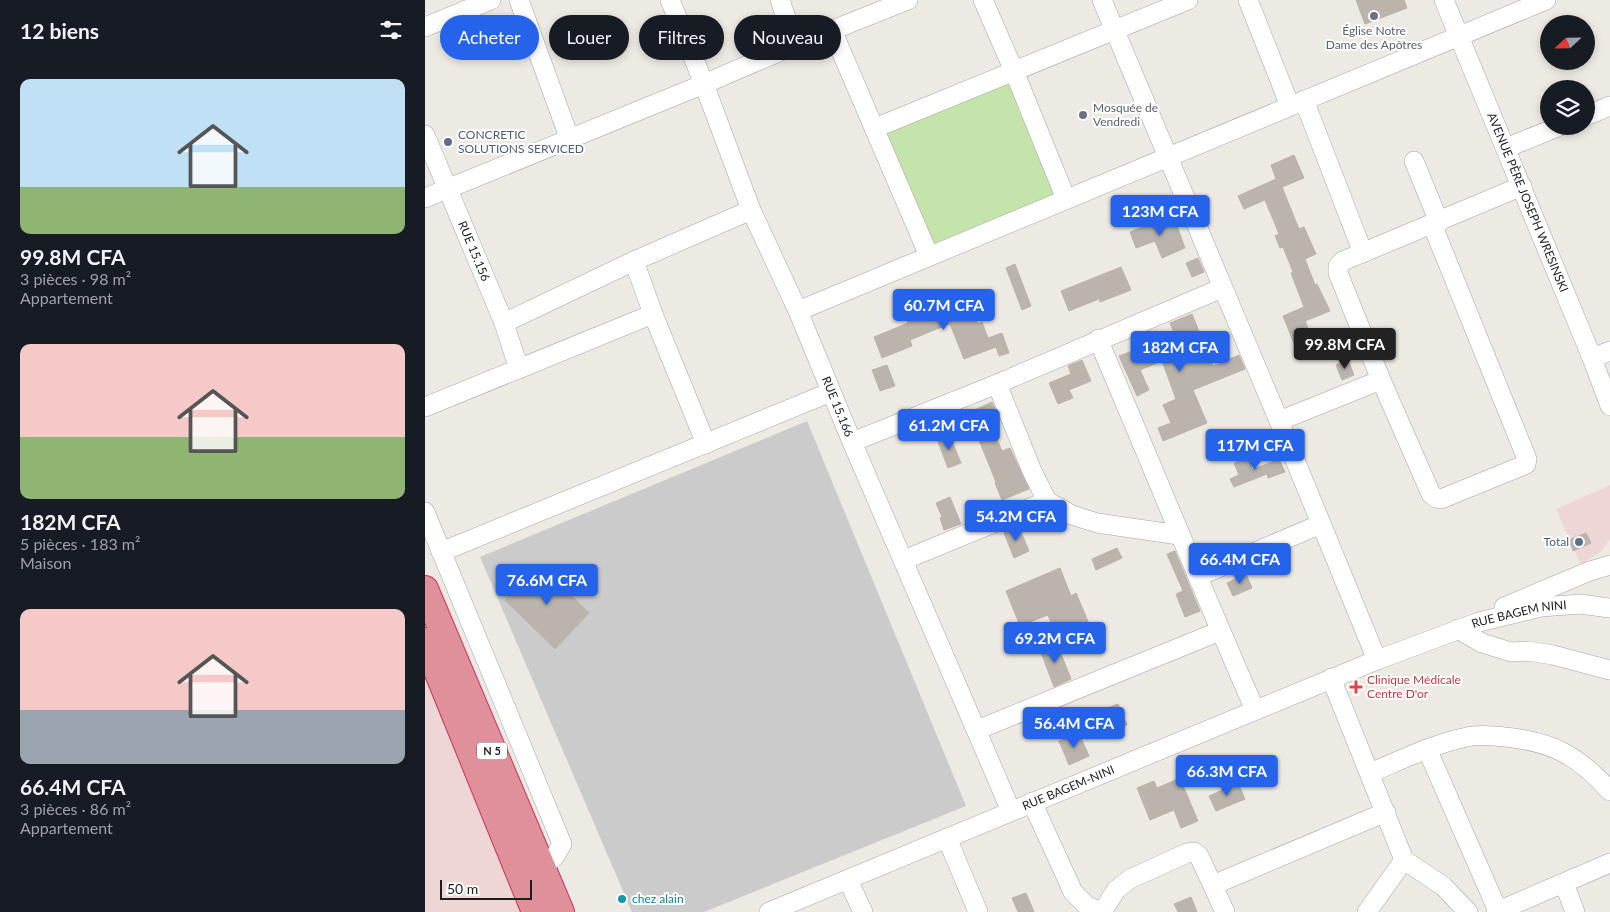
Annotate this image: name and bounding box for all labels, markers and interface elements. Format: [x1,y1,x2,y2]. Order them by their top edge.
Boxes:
marker: Église Notre Dame des Apôtres [1368,10,1380,22]
chip: Acheter [440,15,539,60]
chip: Louer [549,15,629,60]
chip: Filtres [639,15,724,60]
chip: Nouveau [734,15,841,60]
north arrow [1540,15,1595,70]
map controls [1540,15,1595,135]
icon: filters [377,16,405,44]
text: 12 biens [20,18,99,43]
place label: Église Notre Dame des Apôtres [1326,23,1422,52]
button: layers [1540,80,1595,135]
place label: Mosquée de Vendredi [1093,100,1158,129]
marker: Mosquée de Vendredi [1077,109,1089,121]
street label: AVENUE PÈRE JOSEPH WRESINSKI [1484,110,1572,294]
icon: home [168,111,258,201]
place label: CONCRETIC SOLUTIONS SERVICED [458,127,584,156]
marker: CONCRETIC SOLUTIONS SERVICED [442,136,454,148]
pin: 123M CFA [1108,194,1212,237]
text: 123M CFA [1122,201,1198,220]
street label: RUE 15.156 [455,219,494,283]
text: 99.8M CFA [20,244,126,269]
text: 3 pièces · 98 m² [20,269,131,288]
text: Appartement [20,288,113,307]
pin: 60.7M CFA [887,288,1001,331]
text: 60.7M CFA [904,295,984,314]
pin: 99.8M CFA [1288,328,1402,370]
pin: 182M CFA [1128,330,1232,373]
text: 99.8M CFA [1305,334,1385,353]
text: 182M CFA [1142,337,1218,356]
street label: RUE 15.166 [819,374,857,439]
icon: home [168,376,258,466]
pin: 61.2M CFA [892,408,1006,451]
text: 61.2M CFA [909,415,989,434]
pin: 117M CFA [1203,428,1307,471]
text: 117M CFA [1217,435,1293,454]
pin: 54.2M CFA [959,500,1073,542]
text: 54.2M CFA [976,506,1056,525]
text: 182M CFA [20,509,121,534]
text: 5 pièces · 183 m² [20,534,140,553]
place label: Total [1544,534,1569,549]
marker: Total [1573,536,1585,548]
pin: 66.4M CFA [1183,542,1297,585]
text: 66.4M CFA [1200,549,1280,568]
text: Maison [20,553,71,572]
pin: 76.6M CFA [490,564,604,606]
text: 76.6M CFA [507,570,587,589]
street label: RUE BAGEM NINI [1469,597,1567,631]
pin: 69.2M CFA [998,622,1112,664]
text: 69.2M CFA [1015,628,1095,647]
icon: home [168,641,258,731]
place label: Clinique Médicale Centre D'or [1367,672,1461,701]
marker: Clinique Médicale Centre D'or [1349,680,1363,694]
pin: 56.4M CFA [1017,706,1131,749]
text: 56.4M CFA [1034,713,1114,732]
road number: N 5 [477,742,507,759]
pin: 66.3M CFA [1170,754,1284,797]
text: 66.3M CFA [1187,761,1267,780]
street label: RUE BAGEM-NINI [1020,762,1116,813]
text: 66.4M CFA [20,774,126,799]
text: 3 pièces · 86 m² [20,799,131,818]
text: Appartement [20,818,113,837]
scale bar [440,877,533,900]
text: 50 m [447,880,478,897]
place label: chez alain [632,891,684,906]
marker: chez alain [616,893,628,905]

